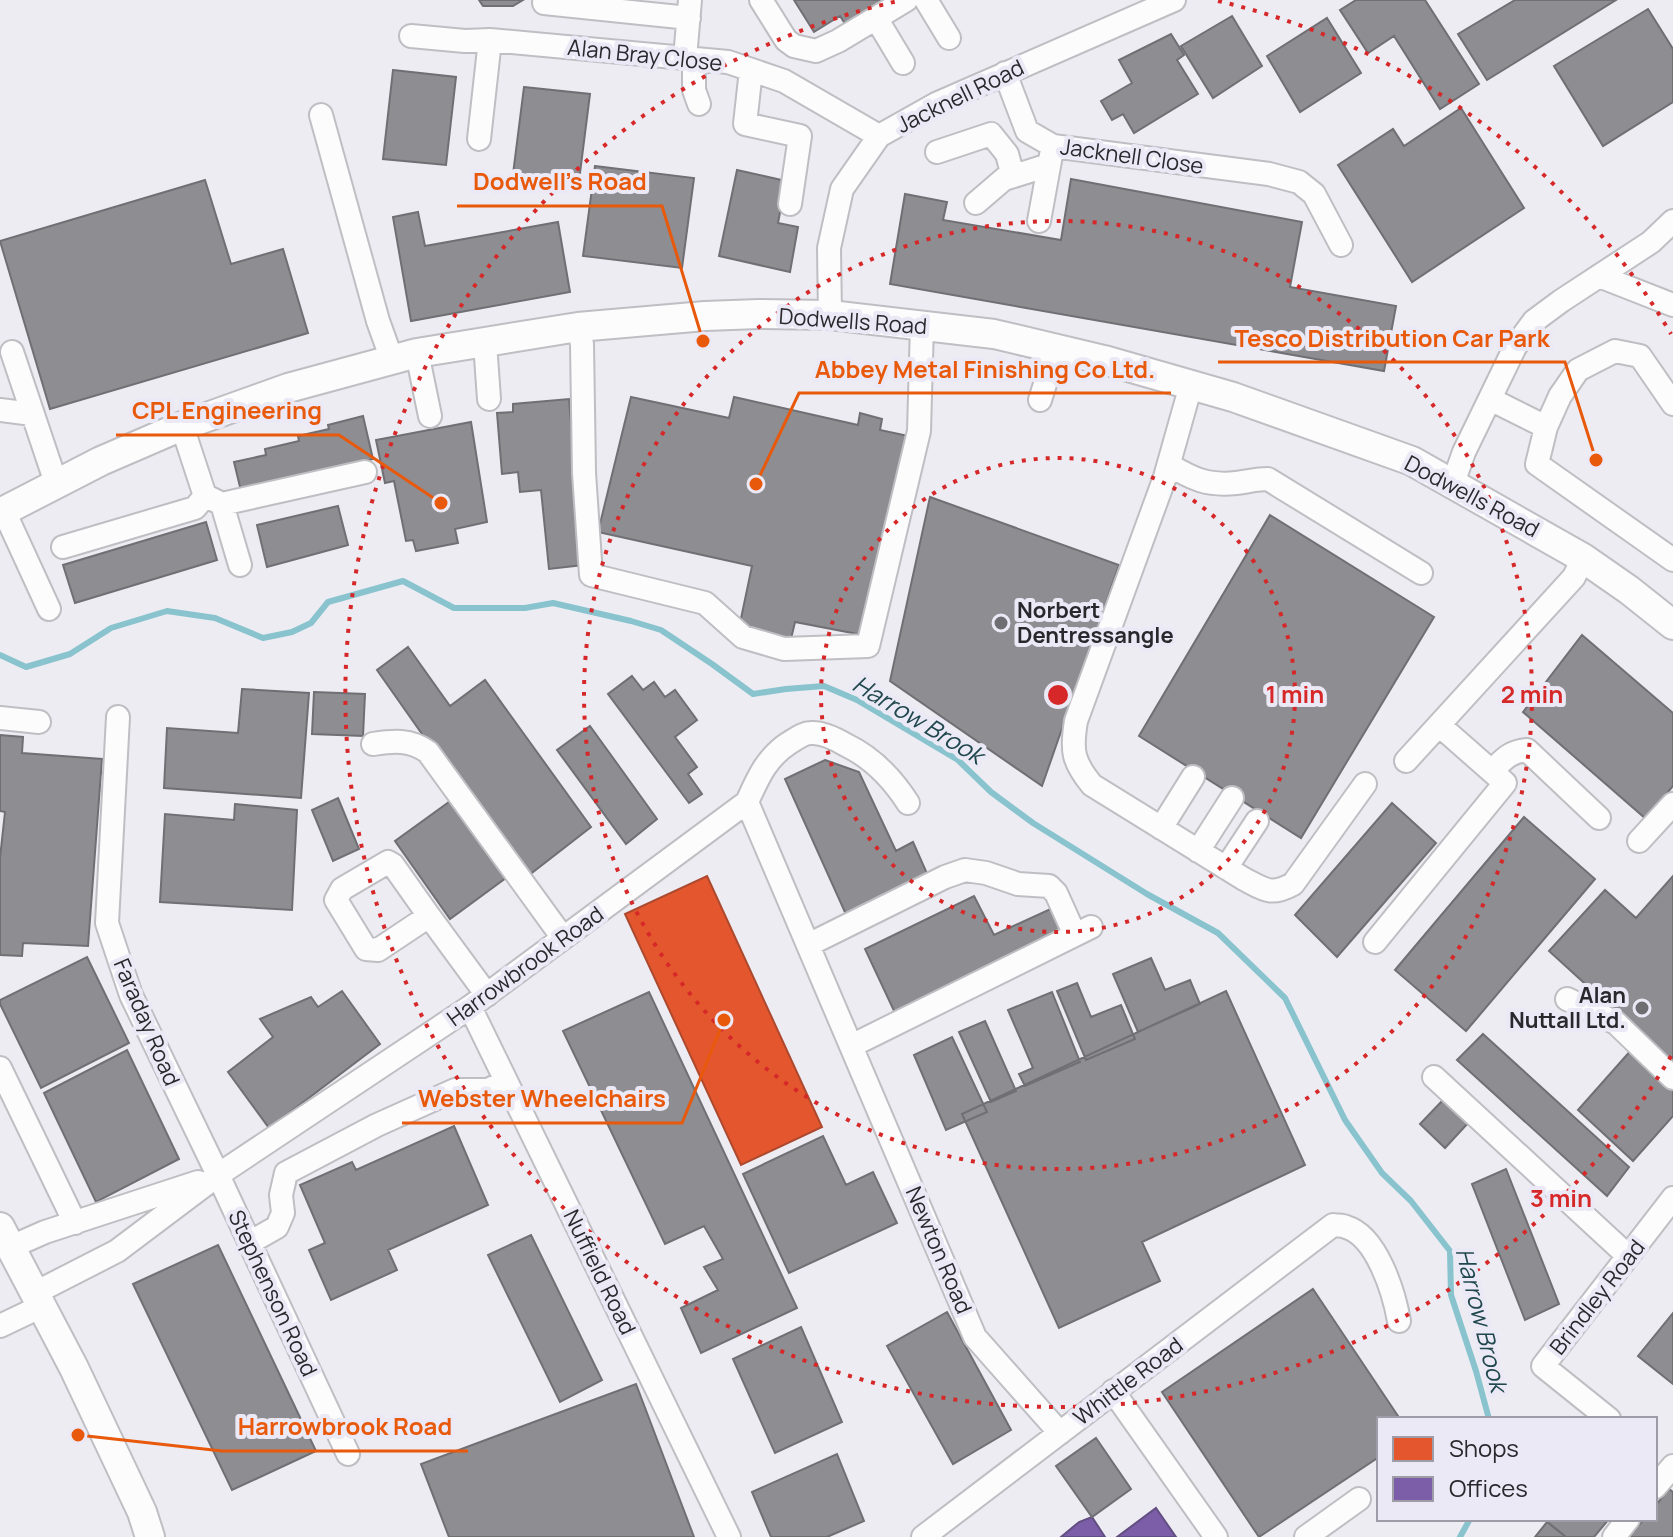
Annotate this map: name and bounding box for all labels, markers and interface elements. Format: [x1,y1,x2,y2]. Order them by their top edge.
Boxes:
street label: Alan Bray Close [566,32,724,78]
street label: Jacknell Road [891,52,1029,140]
street label: Jacknell Close [1058,131,1206,181]
callout: Dodwell's Road [457,158,662,206]
text: Dodwell's Road [473,164,647,197]
street label: Dodwells Road [778,301,928,341]
callout: Tesco Distribution Car Park [1218,314,1565,362]
text: Tesco Distribution Car Park [1234,321,1551,354]
callout: Abbey Metal Finishing Co Ltd. [799,345,1171,393]
text: Abbey Metal Finishing Co Ltd. [815,352,1155,385]
callout: CPL Engineering [116,387,339,435]
text: CPL Engineering [132,393,322,426]
street label: Dodwells Road [1399,448,1545,544]
place label: Norbert Dentressangle [1017,595,1174,650]
marker: Norbert Dentressangle [992,614,1010,632]
water label: Harrow Brook [847,667,993,772]
text: 1 min [1266,677,1324,710]
text: 2 min [1501,677,1563,710]
centre of rings [1044,681,1072,709]
street label: Harrowbrook Road [441,899,609,1033]
street label: Faraday Road [107,954,187,1090]
place label: Alan Nuttall Ltd. [1509,980,1626,1035]
marker: Alan Nuttall Ltd. [1633,999,1651,1017]
callout: Webster Wheelchairs [402,1075,682,1123]
text: Webster Wheelchairs [418,1081,666,1114]
text: 3 min [1530,1181,1592,1214]
street label: Newton Road [899,1182,979,1318]
street label: Nuffield Road [557,1204,643,1340]
street label: Stephenson Road [221,1205,325,1381]
street label: Brindley Road [1543,1233,1651,1361]
water label: Harrow Brook [1449,1244,1517,1398]
street label: Whittle Road [1067,1330,1189,1432]
callout: Harrowbrook Road [222,1403,468,1451]
text: Harrowbrook Road [238,1409,452,1442]
legend [1377,1417,1657,1521]
text: Shops [1449,1431,1519,1464]
text: Offices [1449,1471,1528,1504]

